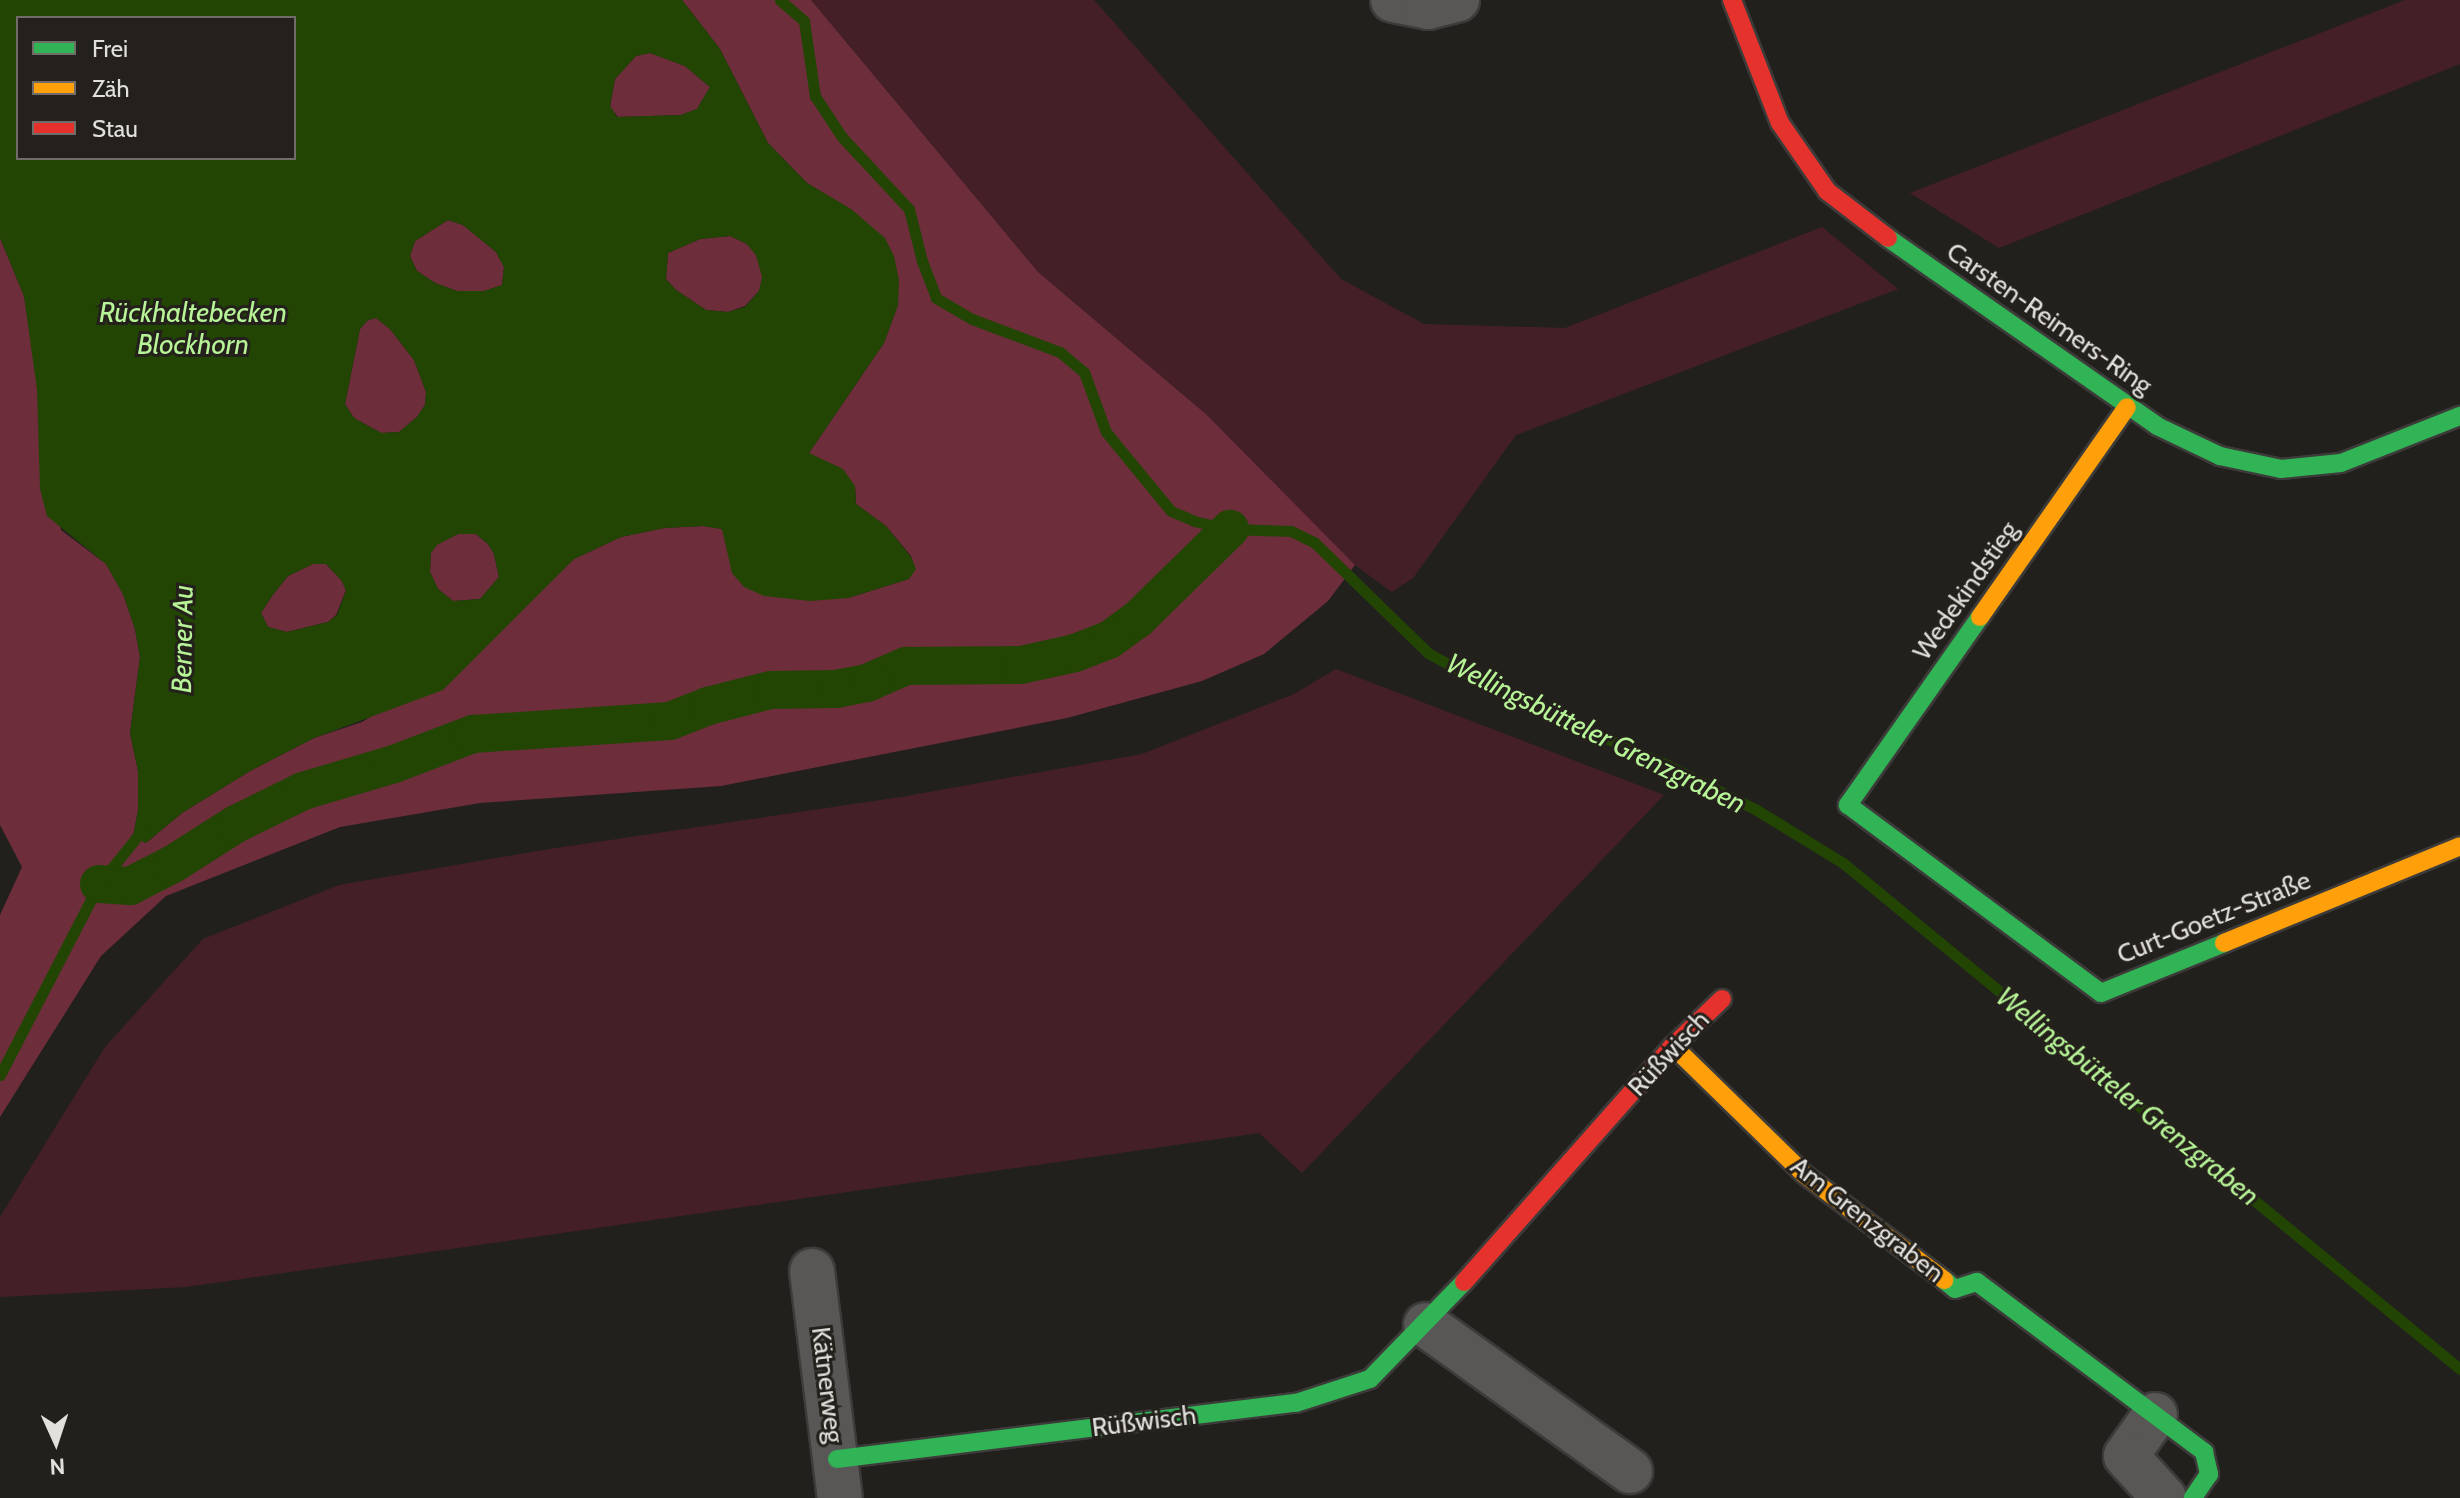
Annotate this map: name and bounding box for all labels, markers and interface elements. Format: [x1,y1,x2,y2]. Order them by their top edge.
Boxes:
legend [16,16,296,160]
text: Frei [92,34,128,63]
text: Zäh [92,74,129,103]
text: Stau [92,114,138,143]
street label: Carsten-Reimers-Ring [1940,236,2158,402]
water label: Rückhaltebecken Blockhorn [99,295,287,361]
street label: Wedekindstieg [1907,516,2025,666]
water label: Berner Au [164,585,200,693]
water label: Wellingsbütteler Grenzgraben [1441,646,1751,820]
street label: Curt-Goetz-Straße [2113,865,2315,971]
water label: Wellingsbütteler Grenzgraben [1990,979,2266,1213]
street label: Rüßwisch [1622,1005,1716,1103]
street label: Am Grenzgraben [1784,1151,1950,1289]
street label: Kätnerweg [804,1325,850,1445]
street label: Rüßwisch [1090,1400,1198,1444]
north arrow [16,1402,96,1482]
text: N [49,1453,66,1480]

